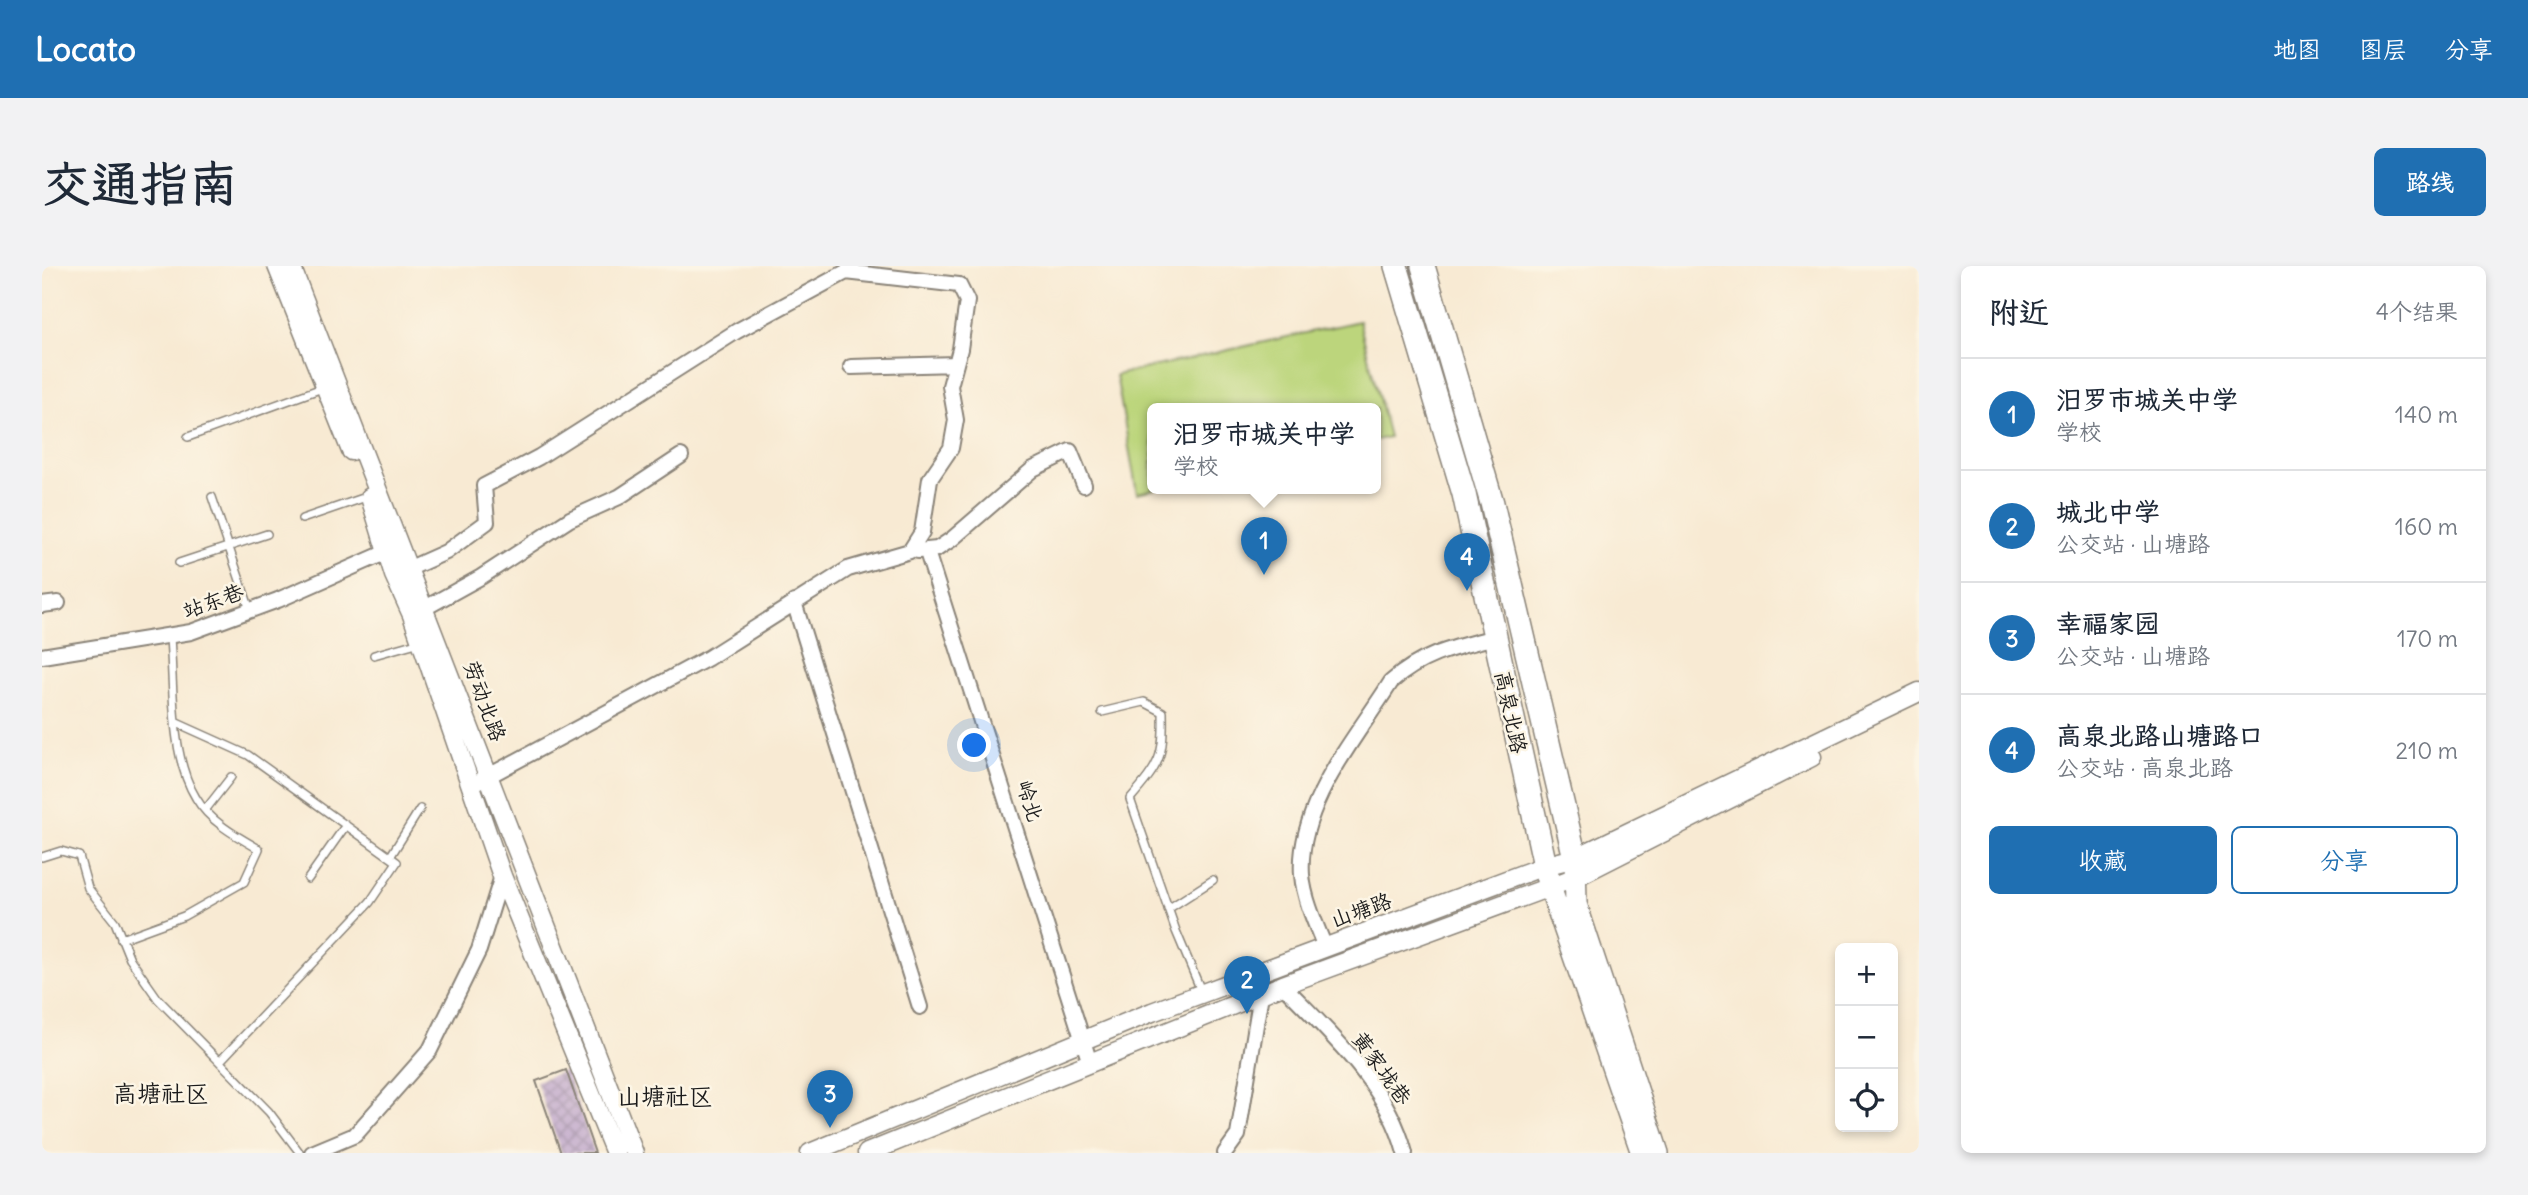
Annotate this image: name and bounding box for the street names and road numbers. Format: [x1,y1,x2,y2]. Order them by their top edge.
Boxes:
street label: 站东巷 [179,578,247,624]
street label: 劳动北路 [458,657,512,745]
street label: 高泉北路 [1489,668,1533,756]
street label: 岭北 [1011,777,1049,825]
street label: 山塘路 [1327,887,1395,933]
street label: 黄家垅巷 [1346,1026,1418,1110]

